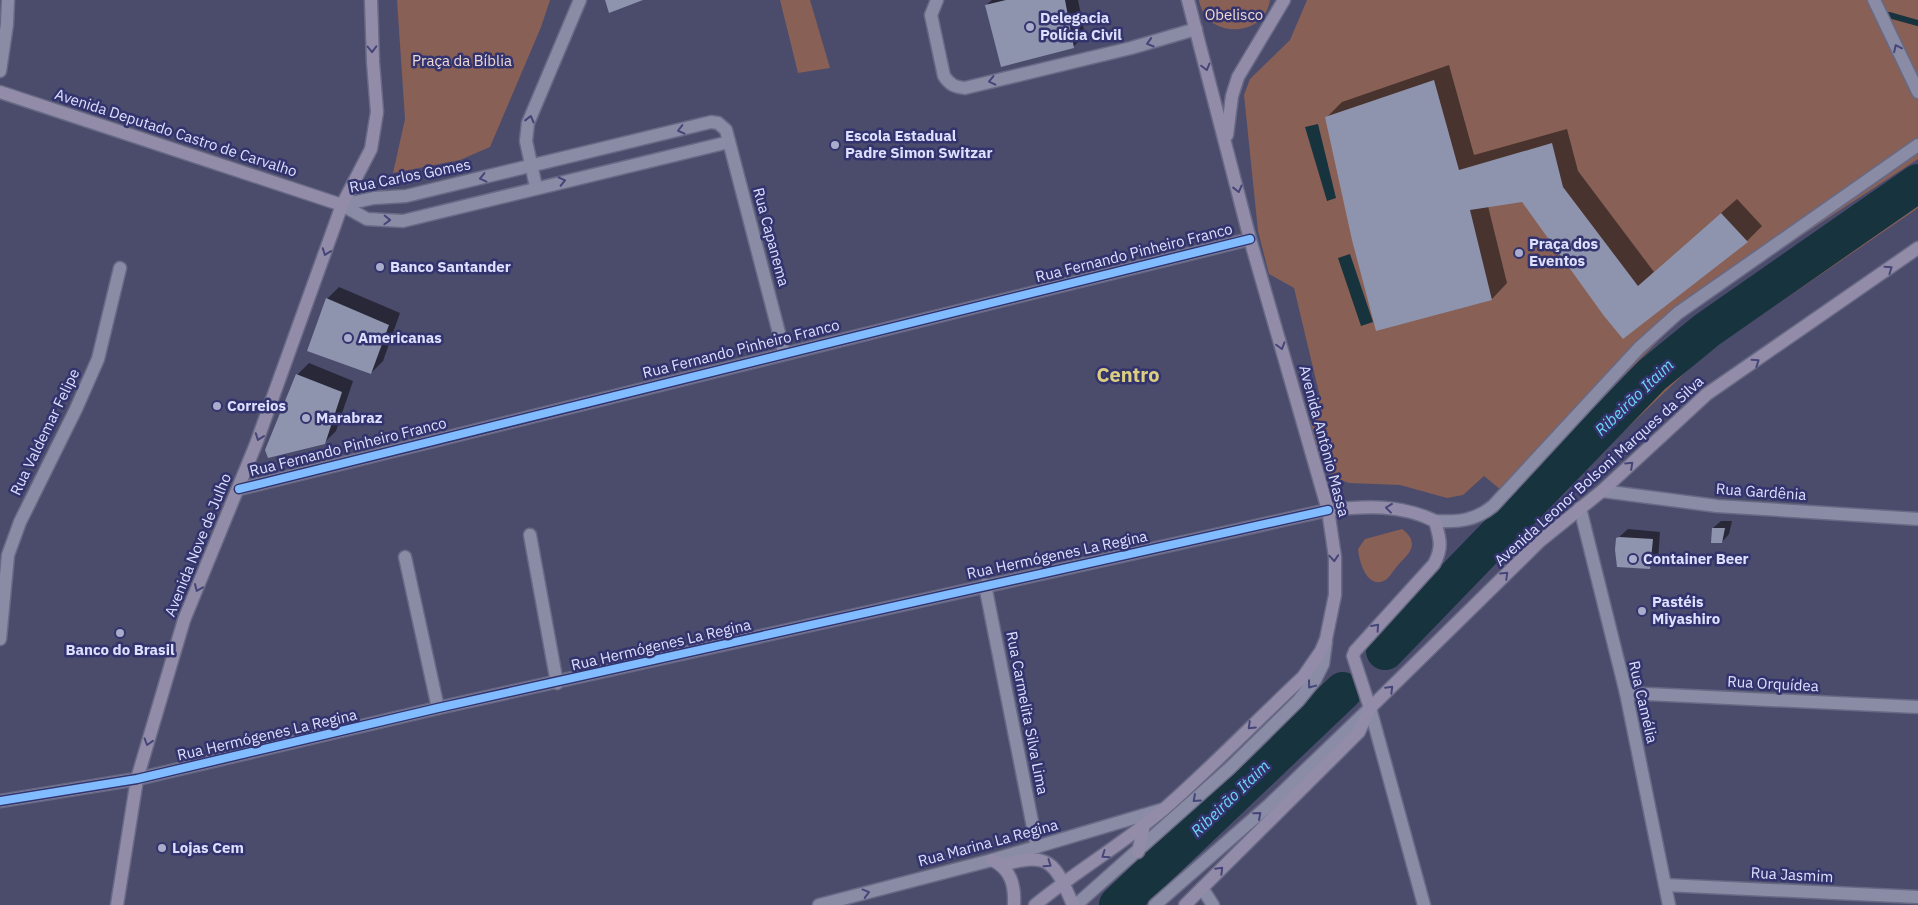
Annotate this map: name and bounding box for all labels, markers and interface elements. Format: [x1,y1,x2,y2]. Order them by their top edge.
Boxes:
park label: Obelisco [1205,5,1263,24]
place label: Delegacia Polícia Civil [1040,8,1122,44]
marker: Delegacia Polícia Civil [1024,21,1036,33]
one-way arrow [1146,37,1154,47]
one-way arrow [1893,44,1903,53]
one-way arrow [367,45,377,53]
park label: Praça da Bíblia [412,51,512,70]
one-way arrow [1200,62,1211,71]
one-way arrow [987,75,996,86]
street label: Avenida Deputado Castro de Carvalho [53,84,300,181]
one-way arrow [524,116,534,124]
one-way arrow [676,124,685,135]
place label: Escola Estadual Padre Simon Switzar [845,126,993,162]
marker: Escola Estadual Padre Simon Switzar [829,139,841,151]
street label: Rua Carlos Gomes [348,154,472,197]
one-way arrow [478,172,487,183]
one-way arrow [557,176,566,187]
street label: Rua Capanema [749,185,794,288]
one-way arrow [1232,185,1243,194]
one-way arrow [384,215,391,225]
street label: Rua Fernando Pinheiro Franco [1033,219,1234,286]
place label: Praça dos Eventos [1529,234,1598,270]
one-way arrow [322,247,332,255]
marker: Praça dos Eventos [1513,247,1525,259]
place label: Banco Santander [390,257,511,276]
marker: Banco Santander [374,261,386,273]
one-way arrow [1883,266,1893,275]
street label: Rua Fernando Pinheiro Franco [640,315,841,382]
place label: Americanas [358,328,442,347]
marker: Americanas [342,332,354,344]
one-way arrow [1275,342,1286,350]
water label: Ribeirão Itaim [1590,354,1678,440]
one-way arrow [1750,359,1759,368]
district label: Centro [1096,361,1160,388]
street label: Avenida Antônio Massa [1295,363,1354,519]
street label: Rua Valdemar Felipe [6,365,83,498]
street label: Avenida Leonor Bolsoni Marques da Silva [1490,372,1707,570]
place label: Correios [227,396,286,415]
marker: Correios [211,400,223,412]
place label: Marabraz [316,408,383,427]
marker: Marabraz [300,412,312,424]
street label: Rua Fernando Pinheiro Franco [247,413,448,480]
one-way arrow [255,432,265,441]
one-way arrow [1625,462,1634,471]
street label: Avenida Nove de Julho [160,470,235,619]
street label: Rua Gardênia [1715,479,1807,504]
one-way arrow [1384,503,1392,514]
street label: Rua Hermógenes La Regina [965,526,1149,583]
place label: Container Beer [1643,549,1749,568]
marker: Container Beer [1627,553,1639,565]
one-way arrow [1329,554,1340,562]
one-way arrow [1500,572,1509,581]
one-way arrow [193,583,204,592]
place label: Pastéis Miyashiro [1652,592,1720,628]
marker: Pastéis Miyashiro [1636,605,1648,617]
street label: Rua Hermógenes La Regina [569,615,753,674]
one-way arrow [1370,624,1379,633]
marker: Banco do Brasil [114,627,126,639]
street label: Rua Carmelita Silva Lima [1002,630,1053,796]
place label: Banco do Brasil [65,640,175,659]
street label: Rua Camélia [1625,659,1662,745]
street label: Rua Orquídea [1727,672,1819,695]
one-way arrow [1308,679,1317,688]
one-way arrow [1384,686,1393,695]
street label: Rua Hermógenes La Regina [175,705,359,764]
one-way arrow [1248,720,1257,729]
one-way arrow [143,738,153,746]
water label: Ribeirão Itaim [1186,755,1274,841]
one-way arrow [1192,793,1201,802]
one-way arrow [1252,812,1261,821]
street label: Rua Marina La Regina [916,815,1060,870]
place label: Lojas Cem [172,838,244,857]
marker: Lojas Cem [156,842,168,854]
one-way arrow [1101,849,1111,858]
one-way arrow [1042,858,1052,867]
street label: Rua Jasmim [1750,863,1834,886]
one-way arrow [1214,867,1223,876]
one-way arrow [862,888,870,898]

